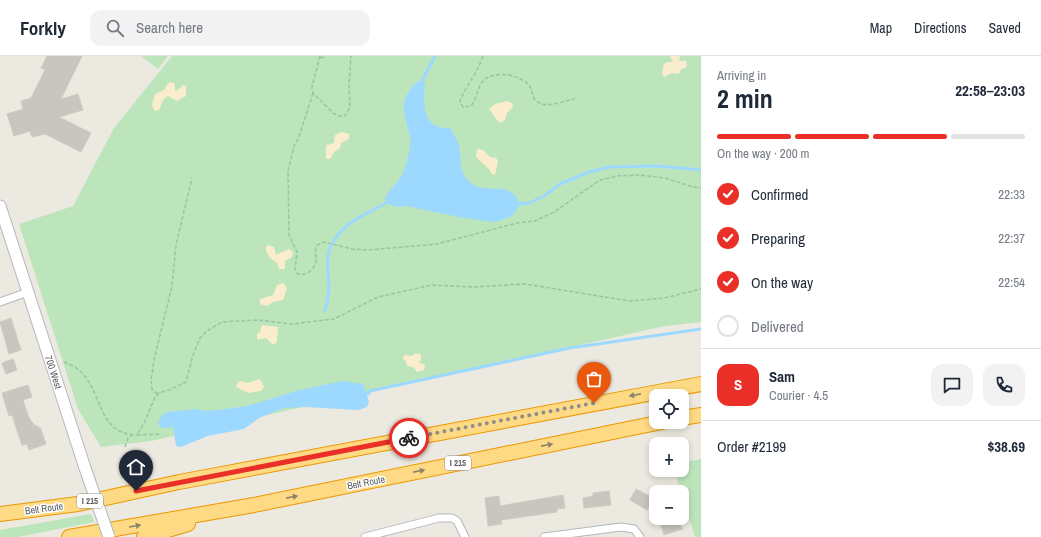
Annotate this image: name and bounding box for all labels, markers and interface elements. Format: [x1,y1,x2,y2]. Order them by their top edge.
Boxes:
search box [90,10,370,46]
text: Forkly [20,15,66,41]
icon: search [104,17,126,39]
text: Search here [136,17,203,38]
text: Map [870,19,892,37]
text: Directions [914,19,966,37]
text: Saved [988,19,1021,37]
text: Arriving in [717,67,766,84]
text: 22:58–23:03 [955,80,1025,101]
text: 2 min [717,81,773,116]
text: On the way · 200 m [717,145,809,162]
icon: check [717,183,739,205]
text: Confirmed [751,184,808,205]
text: 22:33 [998,186,1025,203]
icon: check [717,227,739,249]
text: Preparing [751,228,805,249]
text: 22:37 [998,230,1025,247]
icon: check [717,271,739,293]
text: On the way [751,272,813,293]
text: 22:54 [998,274,1025,291]
text: Delivered [751,316,804,337]
street label: 700 West [42,354,65,391]
pin [577,362,611,403]
button: chat [931,364,973,406]
button: phone [983,364,1025,406]
text: Sam [769,366,795,387]
icon: bag [583,368,605,390]
text: S [734,374,742,395]
text: Courier · 4.5 [769,387,828,404]
map controls [649,389,689,525]
button: locate [649,389,689,429]
one-way arrow [629,393,641,399]
courier [389,418,429,458]
icon: bike [398,427,420,449]
text: Order #2199 [717,436,786,457]
text: $38.69 [987,436,1025,457]
button: + [649,437,689,477]
one-way arrow [541,442,553,448]
pin [119,450,153,491]
icon: home [125,456,147,478]
road number: I 215 [445,456,471,470]
one-way arrow [413,468,426,474]
street label: Belt Route [346,472,387,493]
button: − [649,485,689,525]
road number: I 215 [77,494,103,508]
one-way arrow [286,494,298,500]
street label: Belt Route [24,499,64,518]
one-way arrow [129,522,141,528]

